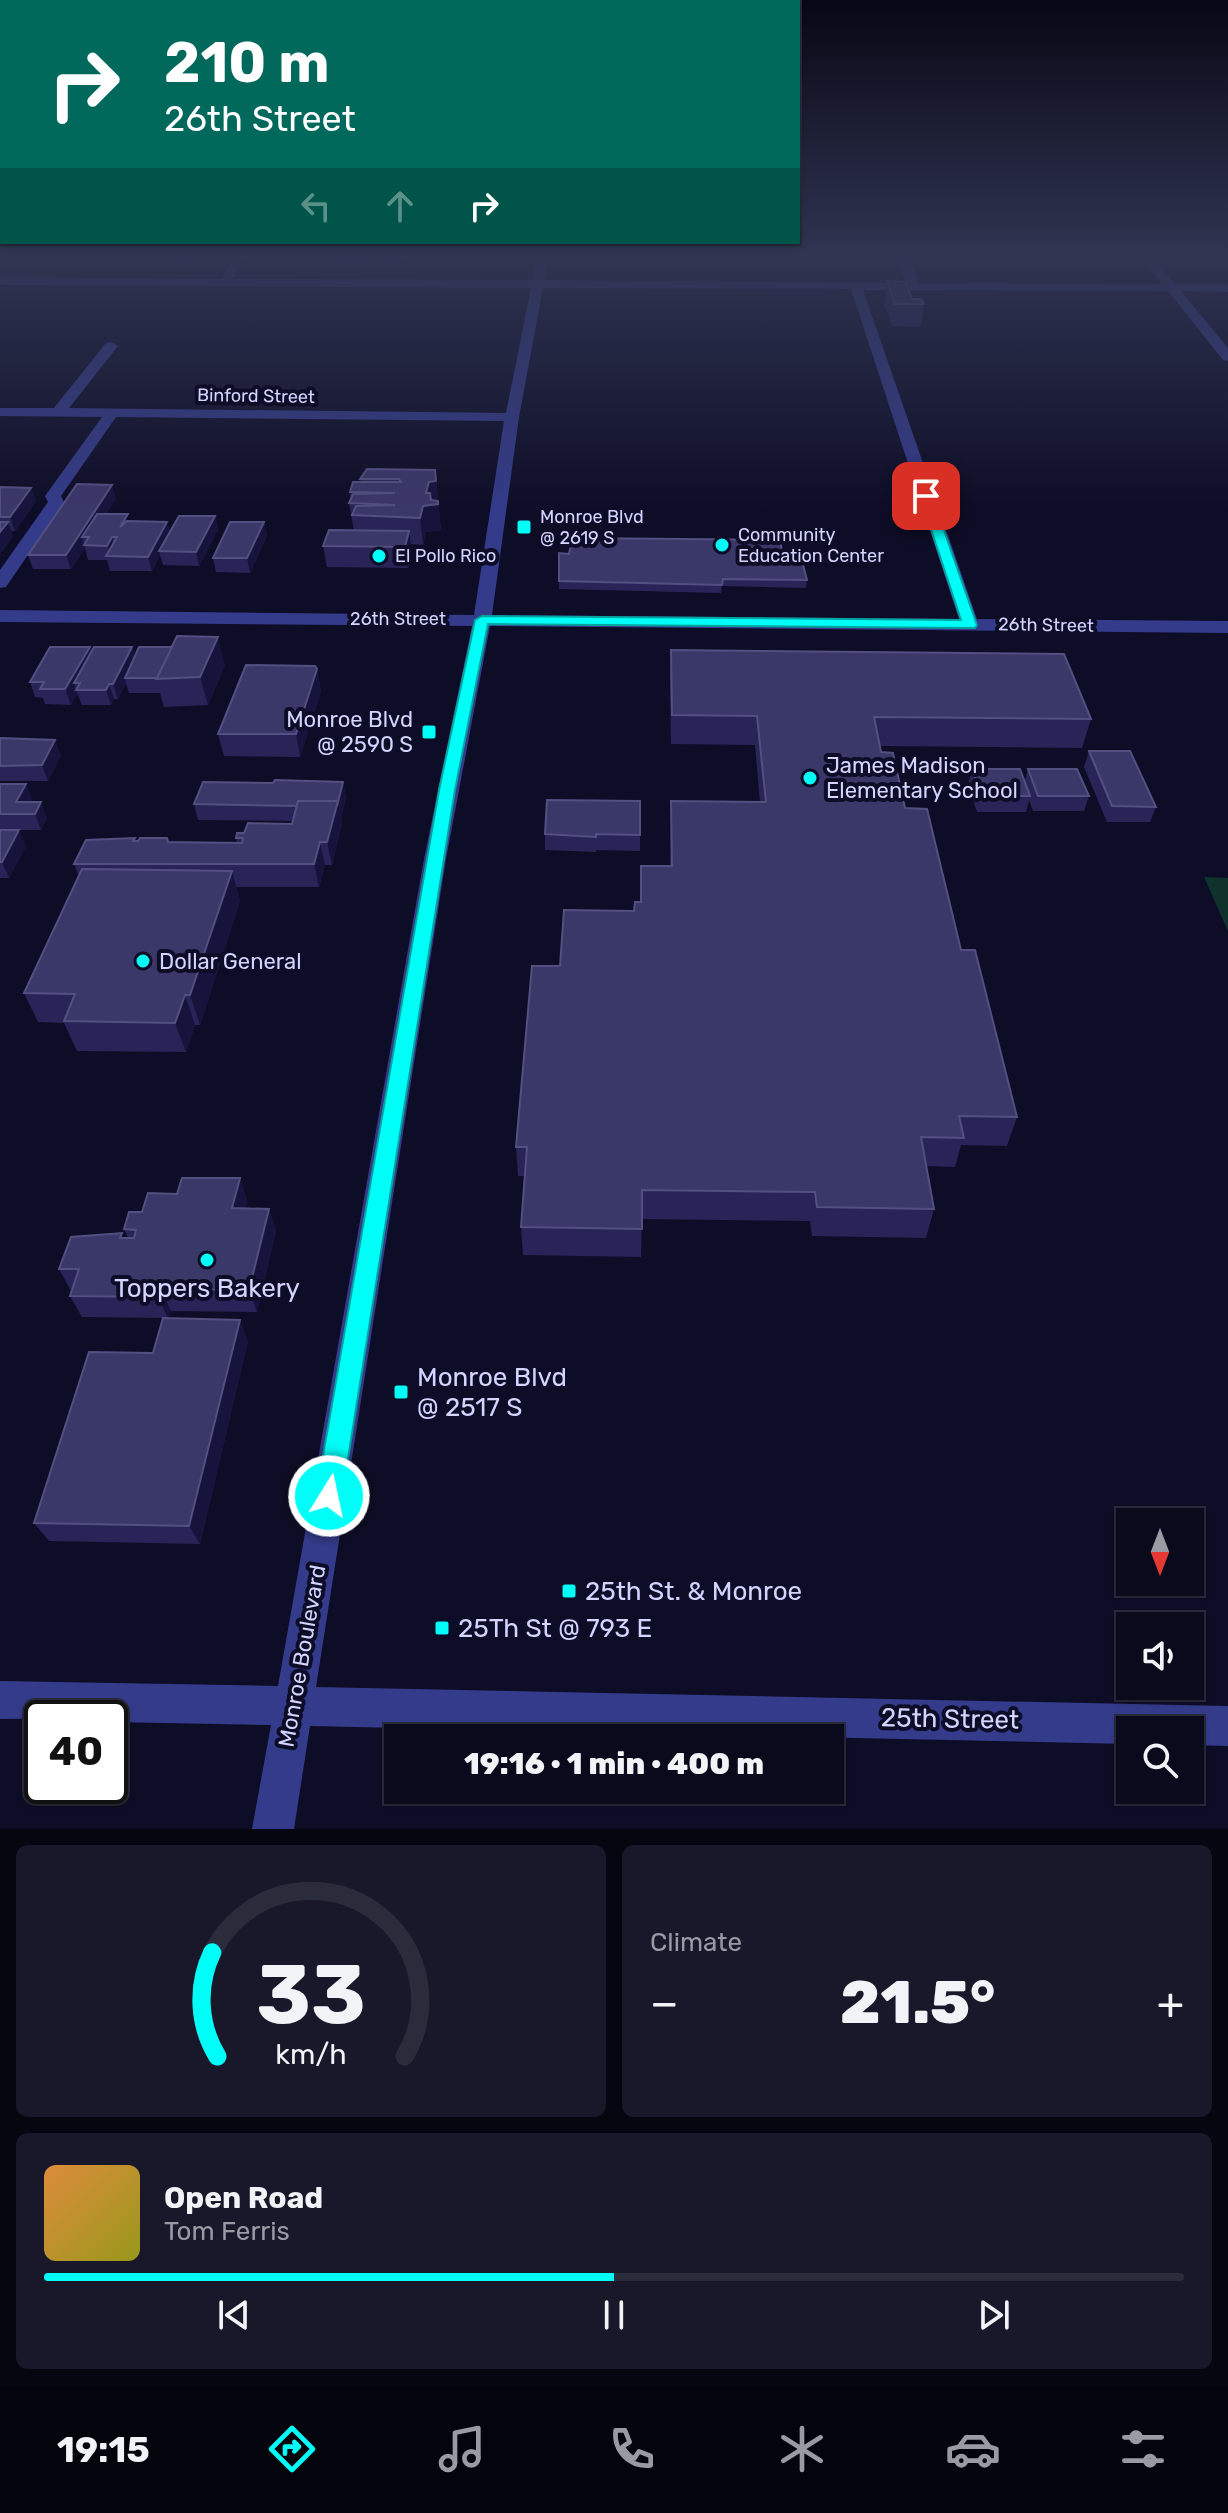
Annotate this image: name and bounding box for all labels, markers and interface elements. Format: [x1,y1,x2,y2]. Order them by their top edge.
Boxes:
text: 210 m [164,30,330,96]
icon: right [32,32,136,136]
text: 26th Street [164,97,356,140]
icon: left [294,184,338,228]
icon: ahead [378,184,422,228]
icon: right [462,184,506,228]
street label: Binford Street [197,384,315,408]
pin [892,462,960,530]
icon: arrive [904,474,948,518]
place label: Monroe Blvd @ 2619 S [540,506,644,549]
marker: Monroe Blvd @ 2619 S [515,518,533,536]
place label: Community Education Center [738,524,884,567]
marker: Community Education Center [713,536,731,554]
place label: El Pollo Rico [395,545,496,567]
marker: El Pollo Rico [370,547,388,565]
street label: 26th Street [350,608,446,630]
street label: 26th Street [998,613,1094,637]
place label: Monroe Blvd @ 2590 S [286,706,413,758]
marker: Monroe Blvd @ 2590 S [420,723,438,741]
place label: James Madison Elementary School [826,752,1018,804]
marker: James Madison Elementary School [801,769,819,787]
place label: Dollar General [159,948,302,975]
marker: Dollar General [134,952,152,970]
marker: Toppers Bakery [198,1251,216,1269]
place label: Toppers Bakery [114,1273,300,1304]
place label: Monroe Blvd @ 2517 S [417,1362,567,1423]
marker: Monroe Blvd @ 2517 S [392,1383,410,1401]
position arrow [287,1454,371,1538]
north arrow [1116,1508,1204,1596]
map controls [1116,1508,1204,1804]
street label: Monroe Boulevard [273,1563,331,1749]
place label: 25th St. & Monroe [585,1576,802,1607]
marker: 25th St. & Monroe [560,1582,578,1600]
button: sound [1116,1612,1204,1700]
place label: 25Th St @ 793 E [458,1613,652,1644]
marker: 25Th St @ 793 E [433,1619,451,1637]
speed limit sign: 40 [24,1700,128,1804]
street label: 25th Street [881,1702,1019,1736]
button: search [1116,1716,1204,1804]
text: 19:16 · 1 min · 400 m [464,1746,764,1782]
text: Climate [650,1927,742,1958]
text: 33 [256,1945,366,2044]
text: 21.5° [840,1967,995,2038]
text: − [650,1977,679,2029]
text: + [1157,1977,1184,2029]
text: km/h [275,2037,347,2071]
text: Open Road [164,2180,323,2216]
text: Tom Ferris [164,2216,290,2247]
icon: previous [212,2293,256,2337]
icon: pause [592,2293,636,2337]
icon: next [972,2293,1016,2337]
icon: directions [264,2421,320,2477]
icon: music [434,2421,490,2477]
icon: phone [604,2421,660,2477]
icon: climate [774,2421,830,2477]
icon: car [945,2421,1001,2477]
icon: filters [1115,2421,1171,2477]
text: 19:15 [57,2428,150,2471]

